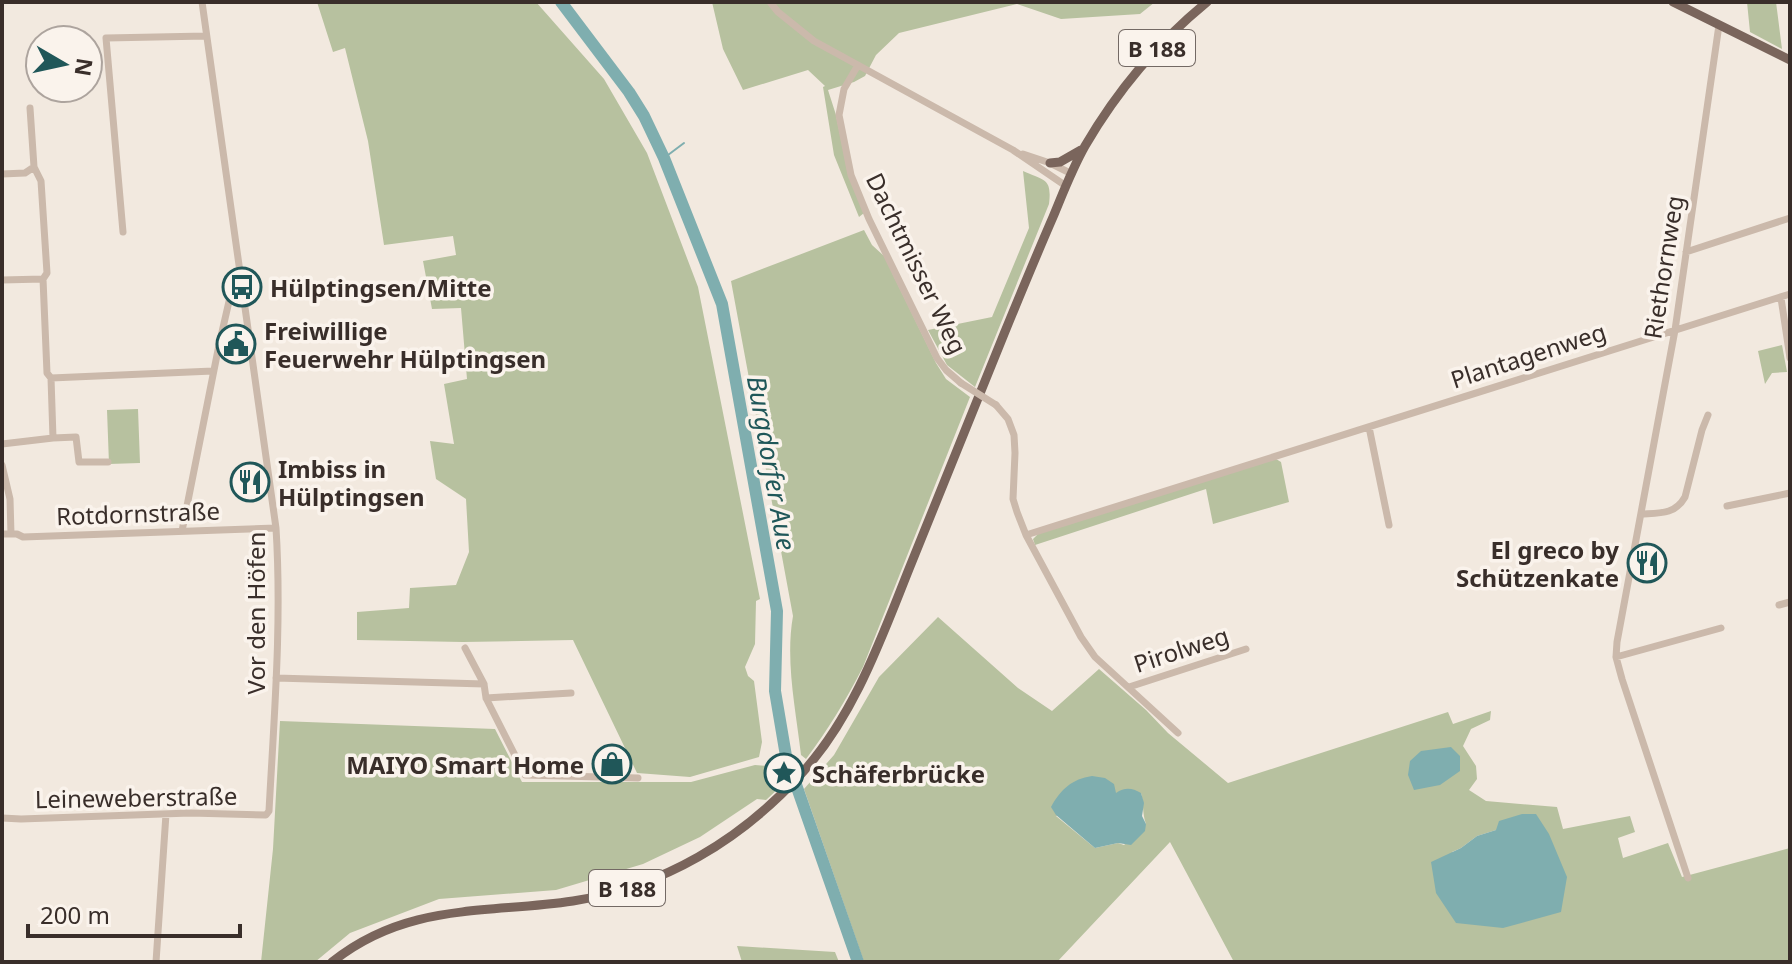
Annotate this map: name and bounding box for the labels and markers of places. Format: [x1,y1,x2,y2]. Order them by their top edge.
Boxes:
bus stop icon: Hülptingsen/Mitte [221,266,263,308]
place label: Hülptingsen/Mitte [270,271,492,304]
place label: Freiwillige Feuerwehr Hülptingsen [264,314,546,375]
public building icon: Freiwillige Feuerwehr Hülptingsen [215,323,257,365]
place label: Imbiss in Hülptingsen [278,452,425,513]
restaurant icon: Imbiss in Hülptingsen [229,461,271,503]
place label: El greco by Schützenkate [1456,533,1619,594]
restaurant icon: El greco by Schützenkate [1626,542,1668,584]
shop icon: MAIYO Smart Home [591,743,633,785]
place label: MAIYO Smart Home [346,748,584,781]
place icon: Schäferbrücke [763,752,805,794]
place label: Schäferbrücke [812,757,985,790]

